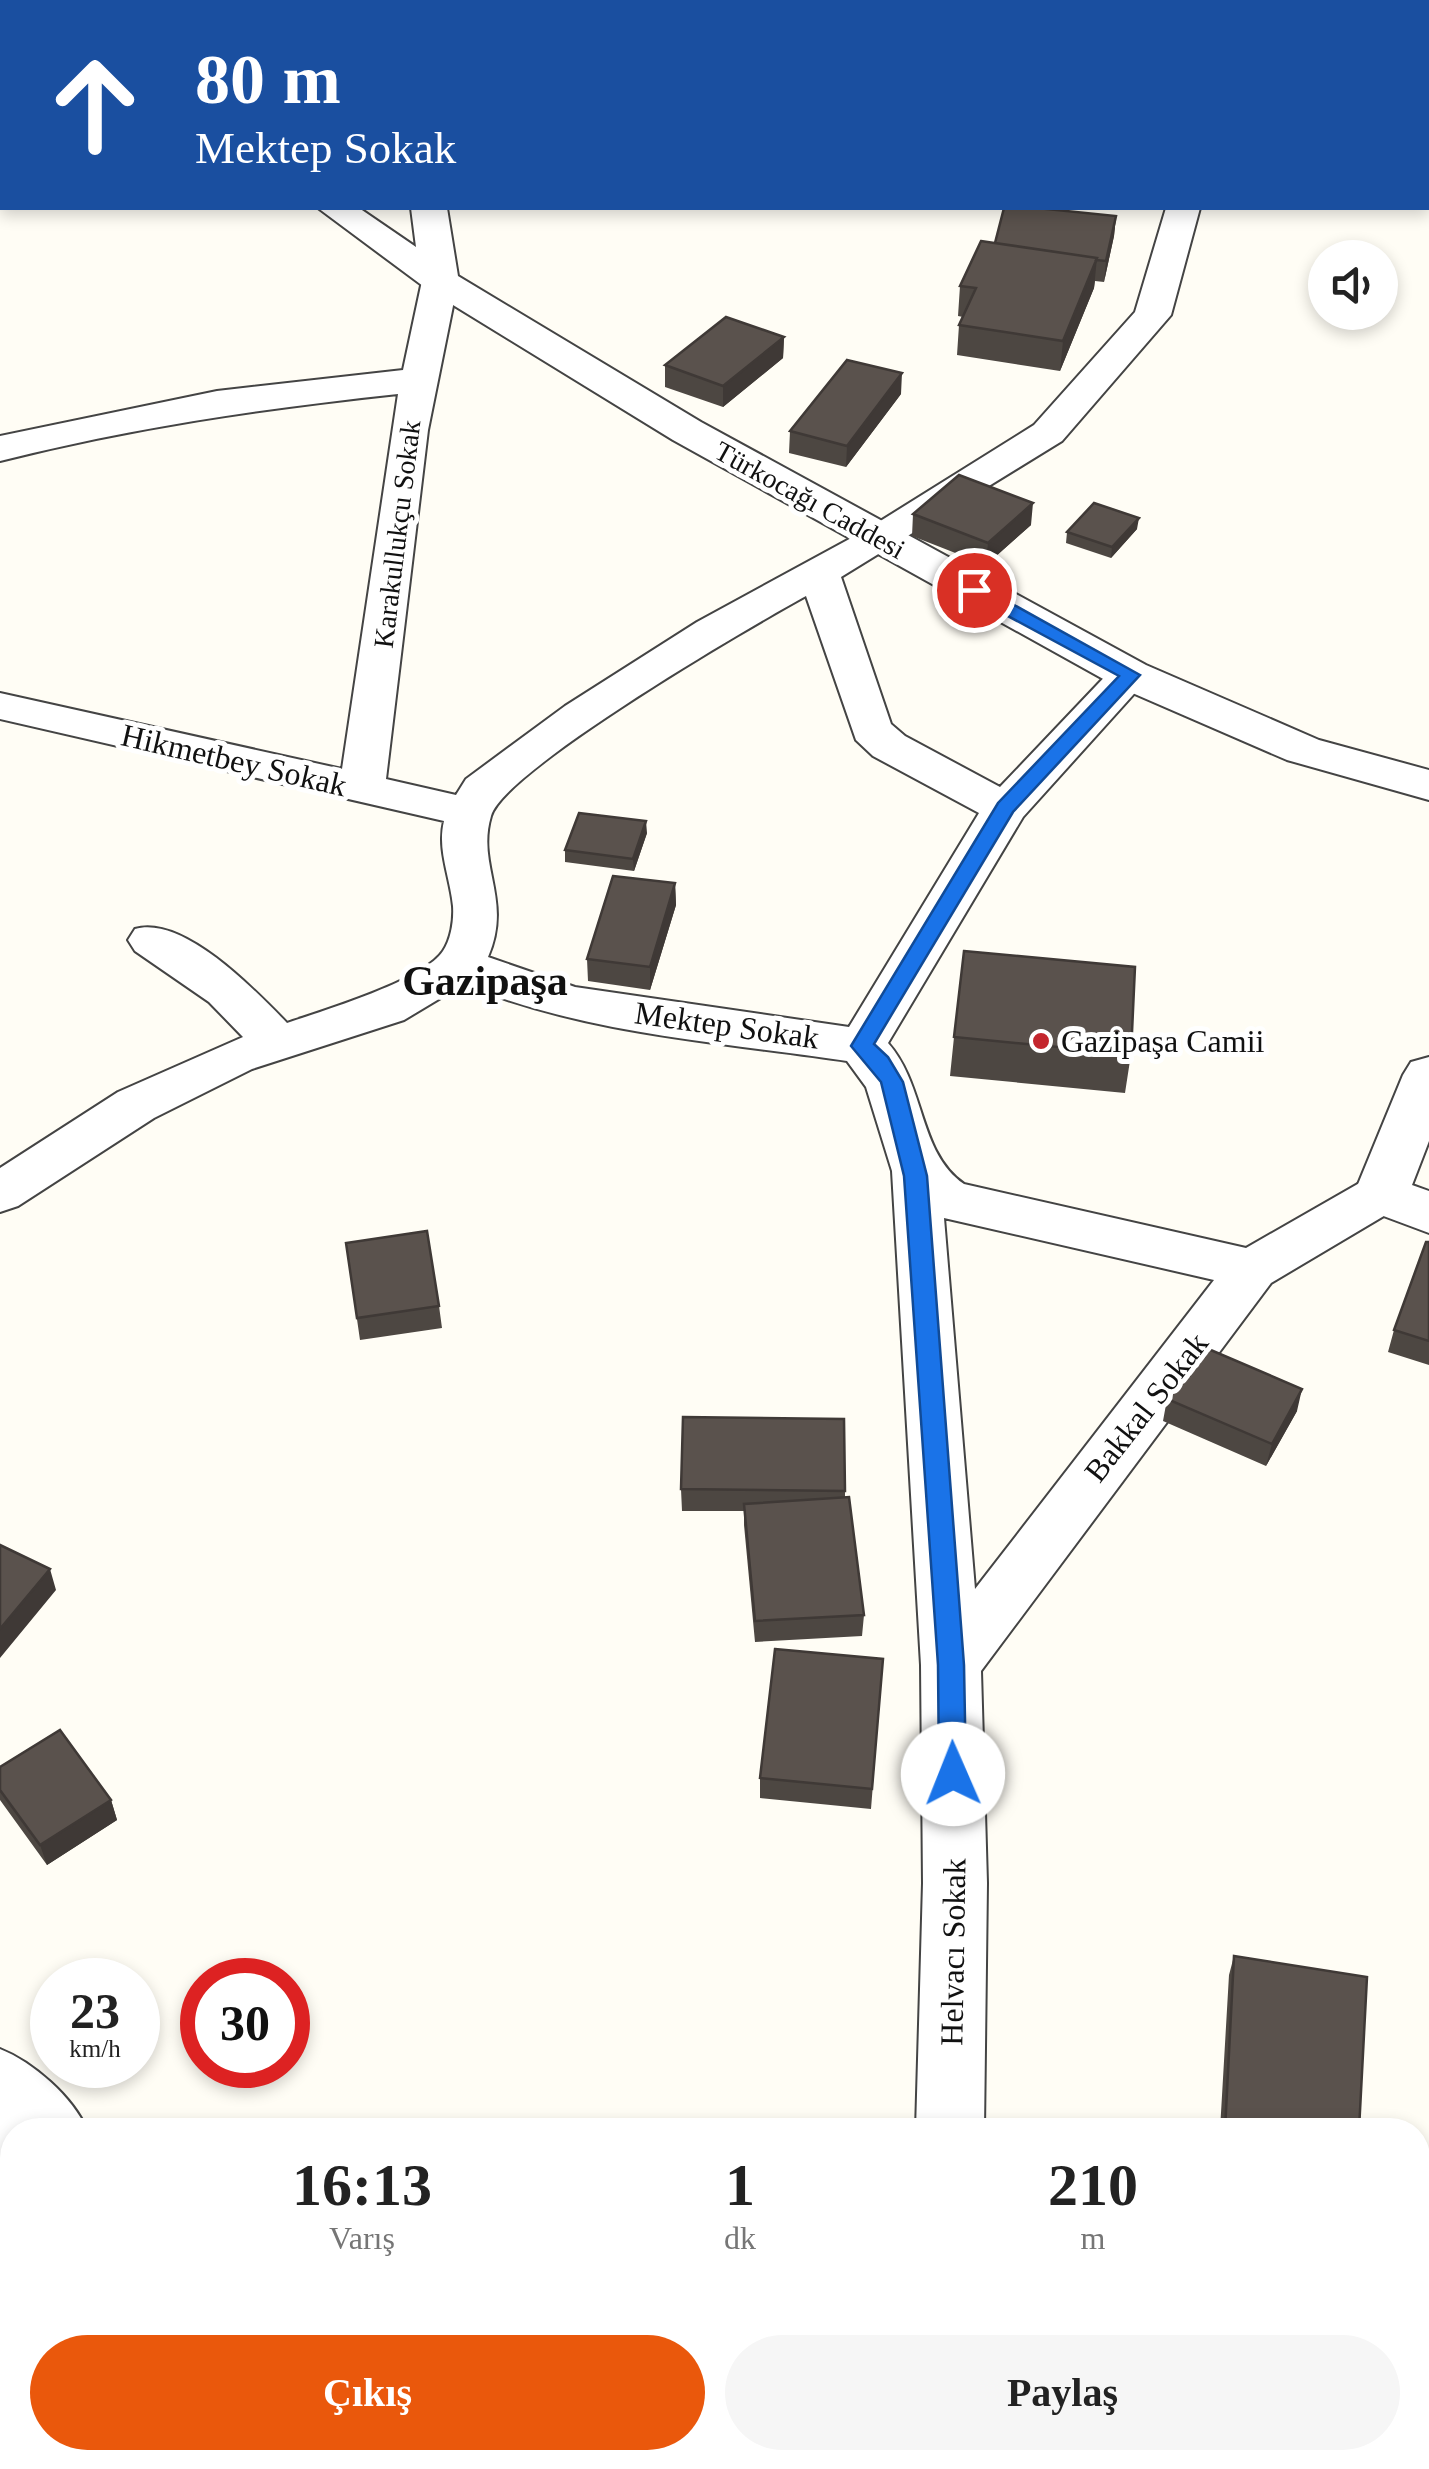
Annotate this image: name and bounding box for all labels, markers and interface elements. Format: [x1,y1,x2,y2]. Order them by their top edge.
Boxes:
icon: ahead [30,40,160,170]
text: 80 m [195,41,341,118]
text: Mektep Sokak [195,123,456,173]
map controls [1308,240,1398,330]
button: sound [1308,240,1398,330]
street label: Karakullukçu Sokak [368,418,426,650]
street label: Türkocağı Caddesi [710,435,911,565]
pin [932,548,1017,633]
icon: arrive [947,563,1002,618]
street label: Hikmetbey Sokak [118,717,350,803]
district label: Gazipaşa [402,958,568,1004]
street label: Mektep Sokak [633,994,821,1056]
place label: Gazipaşa Camii [1061,1023,1265,1059]
marker: Gazipaşa Camii [1030,1030,1052,1052]
street label: Bakkal Sokak [1077,1326,1215,1488]
position arrow [901,1722,1005,1826]
street label: Helvacı Sokak [933,1858,973,2046]
speed limit sign: 30 [180,1958,310,2088]
text: 23 [70,1983,120,2039]
text: km/h [69,2035,121,2062]
text: 16:13 [292,2152,432,2218]
text: 1 [725,2152,755,2218]
text: 210 [1048,2152,1138,2218]
text: Varış [329,2220,395,2256]
text: dk [724,2220,756,2256]
text: m [1081,2220,1105,2256]
button: Çıkış [30,2335,705,2450]
button: Paylaş [725,2335,1400,2450]

